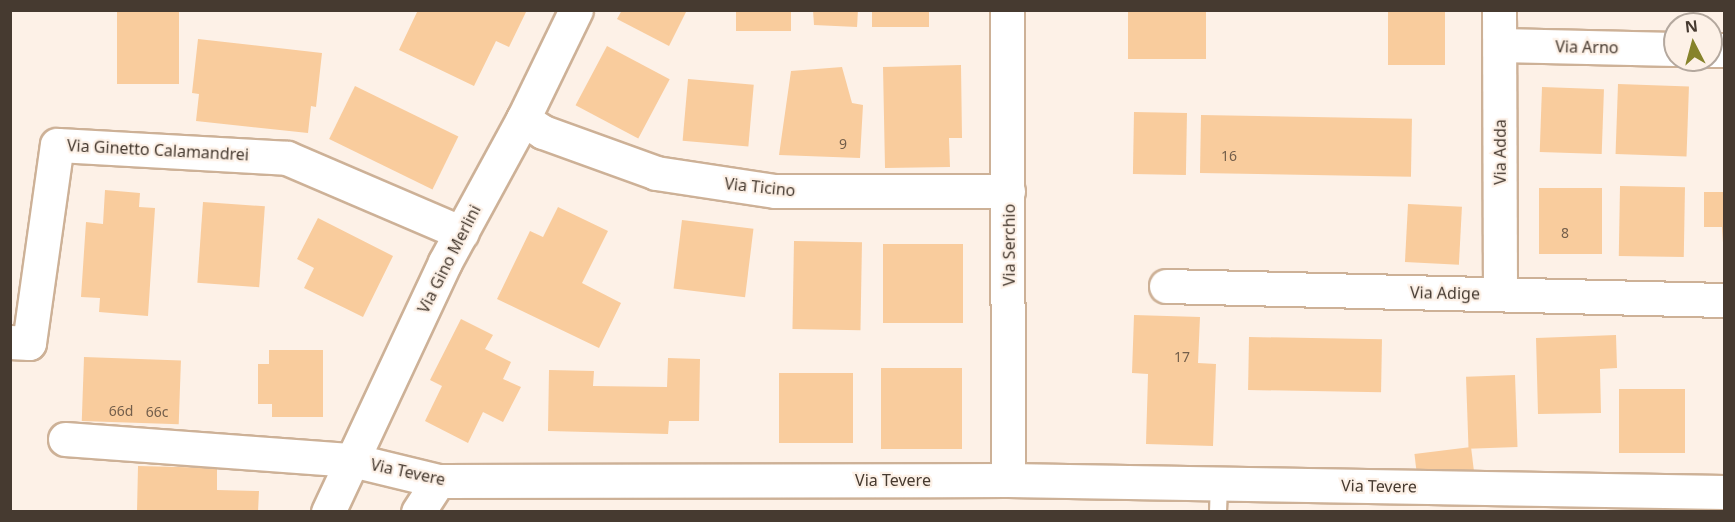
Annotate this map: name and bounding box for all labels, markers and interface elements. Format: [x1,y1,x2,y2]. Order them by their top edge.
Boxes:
north arrow [1663,12,1723,72]
text: N [1684,14,1699,38]
street label: Via Arno [1555,37,1619,57]
street label: Via Adda [1490,119,1510,185]
street label: Via Ginetto Calamandrei [67,136,249,164]
house number: 9 [839,136,847,152]
house number: 16 [1221,148,1237,164]
street label: Via Ticino [724,174,796,200]
street label: Via Gino Merlini [413,202,485,316]
street label: Via Serchio [999,204,1019,286]
house number: 8 [1561,225,1569,241]
street label: Via Adige [1410,283,1480,303]
house number: 17 [1174,349,1190,365]
house number: 66d [109,403,133,419]
house number: 66c [146,404,168,420]
street label: Via Tevere [369,455,447,489]
street label: Via Tevere [855,470,931,490]
street label: Via Tevere [1341,476,1417,496]

